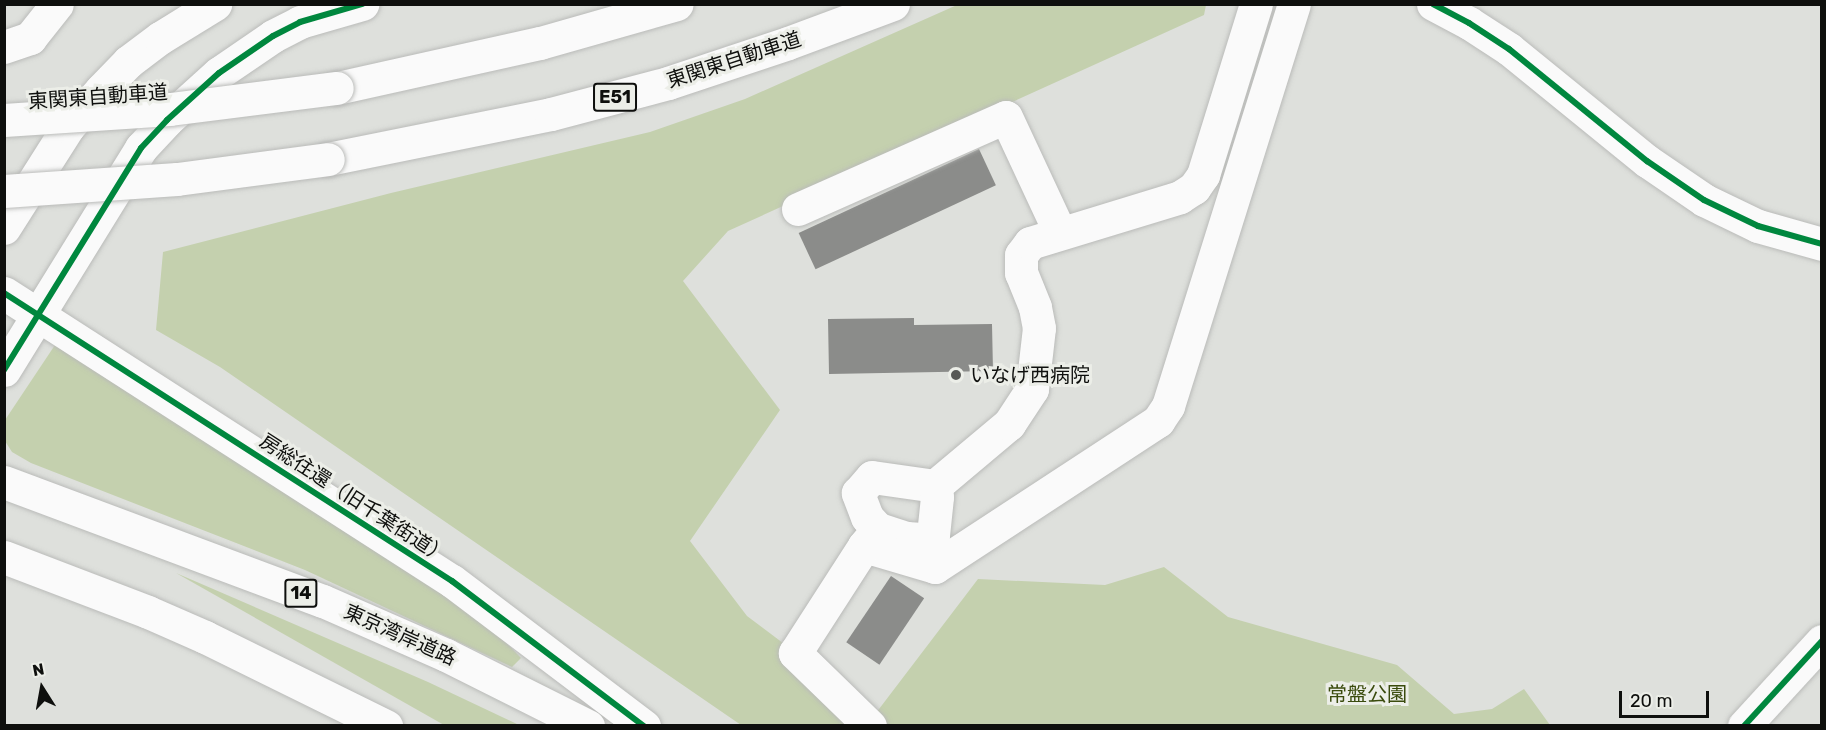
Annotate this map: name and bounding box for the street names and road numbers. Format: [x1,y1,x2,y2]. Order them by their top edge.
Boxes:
street label: 東関東自動車道 [664,27,804,93]
street label: 東関東自動車道 [27,80,169,114]
road number: E51 [592,82,638,112]
street label: 房総往還（旧千葉街道） [255,429,453,569]
road number: 14 [283,578,319,608]
street label: 東京湾岸道路 [340,600,460,670]

